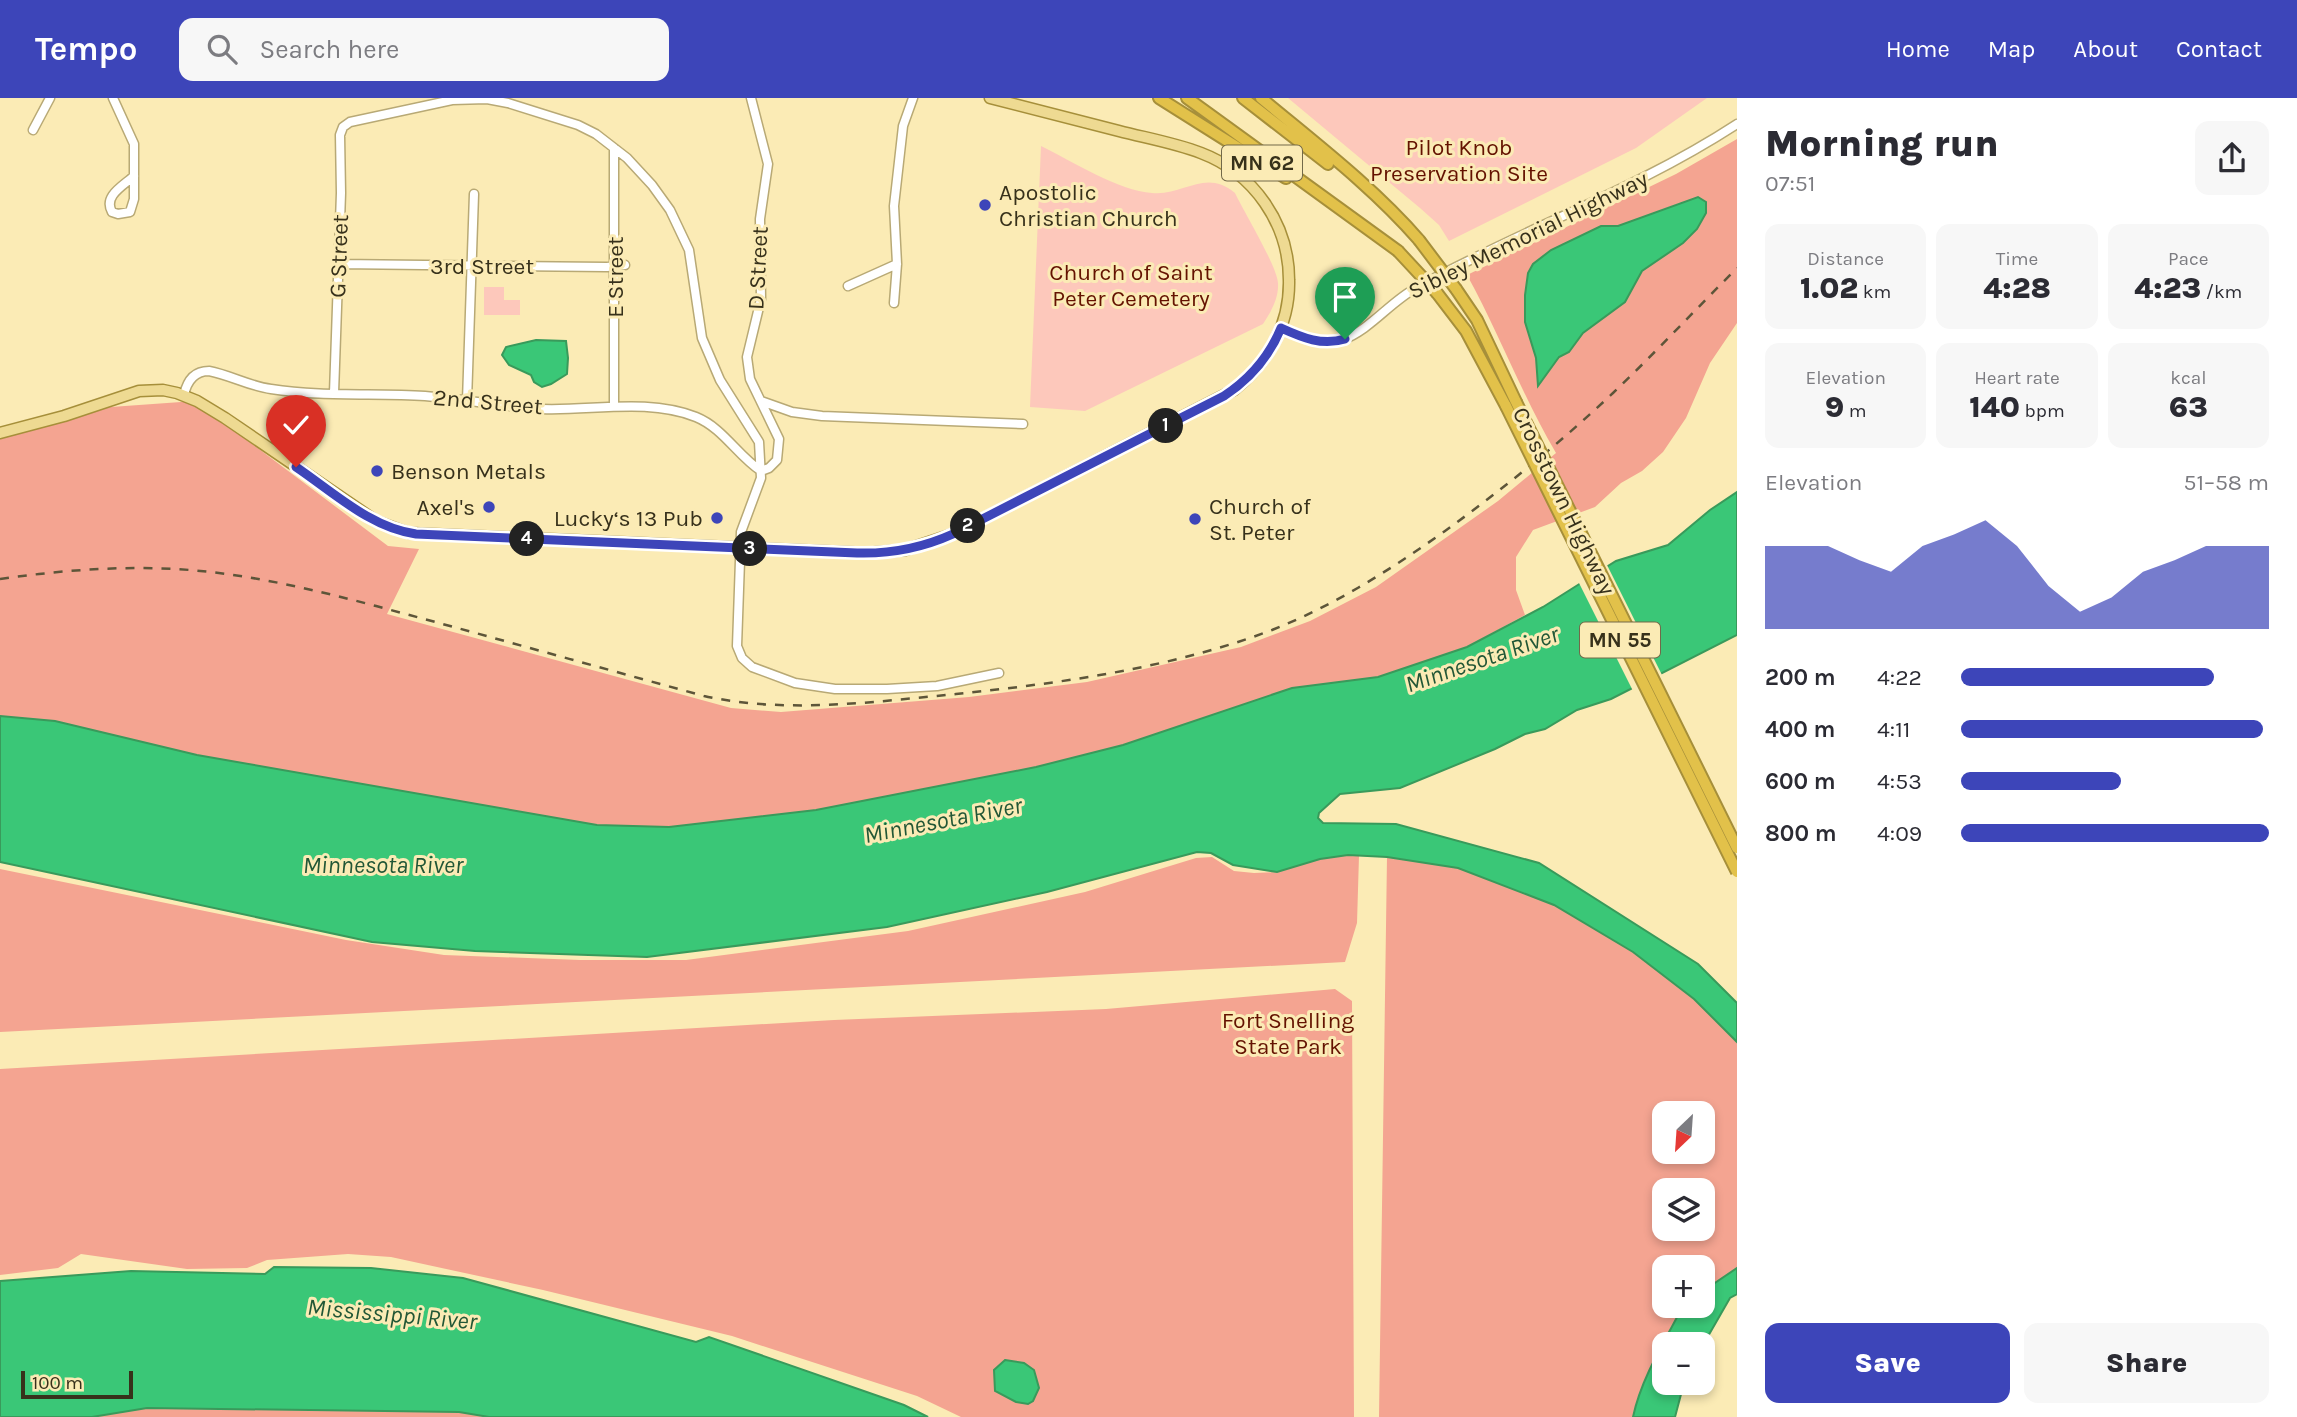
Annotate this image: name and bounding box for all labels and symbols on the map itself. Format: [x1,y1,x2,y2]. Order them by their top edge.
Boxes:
park label: Pilot Knob Preservation Site [1370,134,1548,187]
road number: MN 62 [1222,146,1302,180]
street label: Sibley Memorial Highway [1404,165,1652,305]
place label: Apostolic Christian Church [999,179,1178,232]
marker: Apostolic Christian Church [977,197,993,213]
street label: G Street [324,214,354,298]
street label: D Street [742,225,774,311]
street label: E Street [602,236,629,318]
street label: 3rd Street [430,253,534,280]
park label: Church of Saint Peter Cemetery [1049,259,1213,312]
pin [1315,267,1375,339]
street label: 2nd Street [432,384,544,420]
pin [266,395,326,467]
street label: Crosstown Highway [1507,403,1621,600]
pin: 1 [1148,408,1184,444]
place label: Benson Metals [391,458,546,485]
marker: Benson Metals [369,463,385,479]
place label: Church of St. Peter [1209,493,1311,546]
place label: Axel's [417,494,475,521]
marker: Axel's [481,499,497,515]
place label: Lucky‘s 13 Pub [554,505,703,532]
pin: 2 [950,508,986,544]
marker: Lucky‘s 13 Pub [709,510,725,526]
marker: Church of St. Peter [1187,511,1203,527]
pin: 4 [510,522,544,556]
pin: 3 [732,532,768,566]
water label: Minnesota River [1402,619,1563,698]
road number: MN 55 [1580,622,1660,658]
water label: Minnesota River [862,791,1025,849]
water label: Minnesota River [303,851,464,879]
park label: Fort Snelling State Park [1222,1007,1354,1060]
north arrow [1652,1101,1715,1164]
water label: Mississippi River [306,1293,479,1335]
scale bar [21,1368,133,1400]

